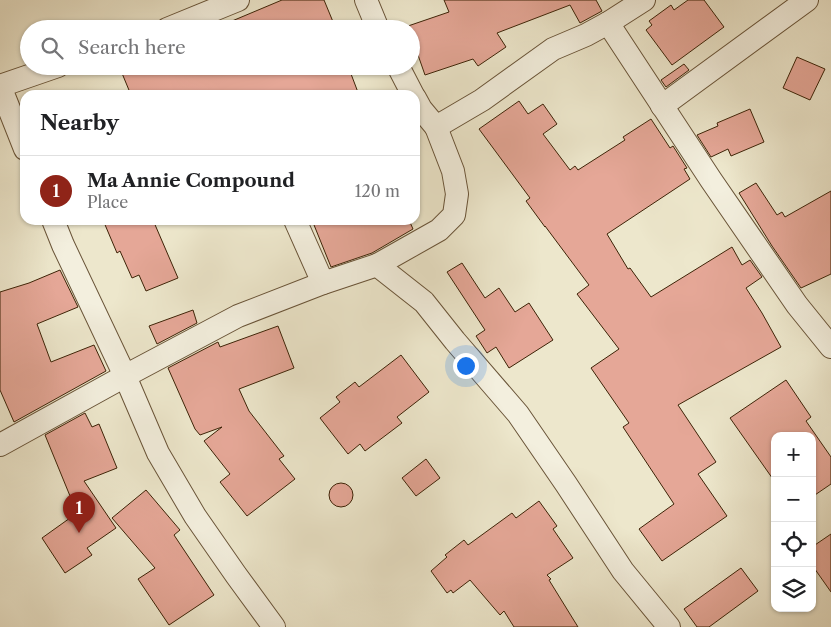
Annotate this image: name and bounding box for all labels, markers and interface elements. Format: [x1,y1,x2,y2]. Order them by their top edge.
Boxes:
search box [20,20,420,75]
icon: search [38,34,66,62]
text: Search here [78,36,186,59]
text: Nearby [40,110,119,135]
text: Ma Annie Compound [87,169,295,192]
text: 1 [52,181,60,201]
text: 120 m [355,181,400,201]
text: Place [87,192,128,212]
your location [453,353,479,379]
map controls [771,432,816,612]
button: + [771,432,816,477]
button: − [771,477,816,522]
pin: 1 [63,492,95,533]
button: locate [771,522,816,567]
button: layers [771,567,816,612]

